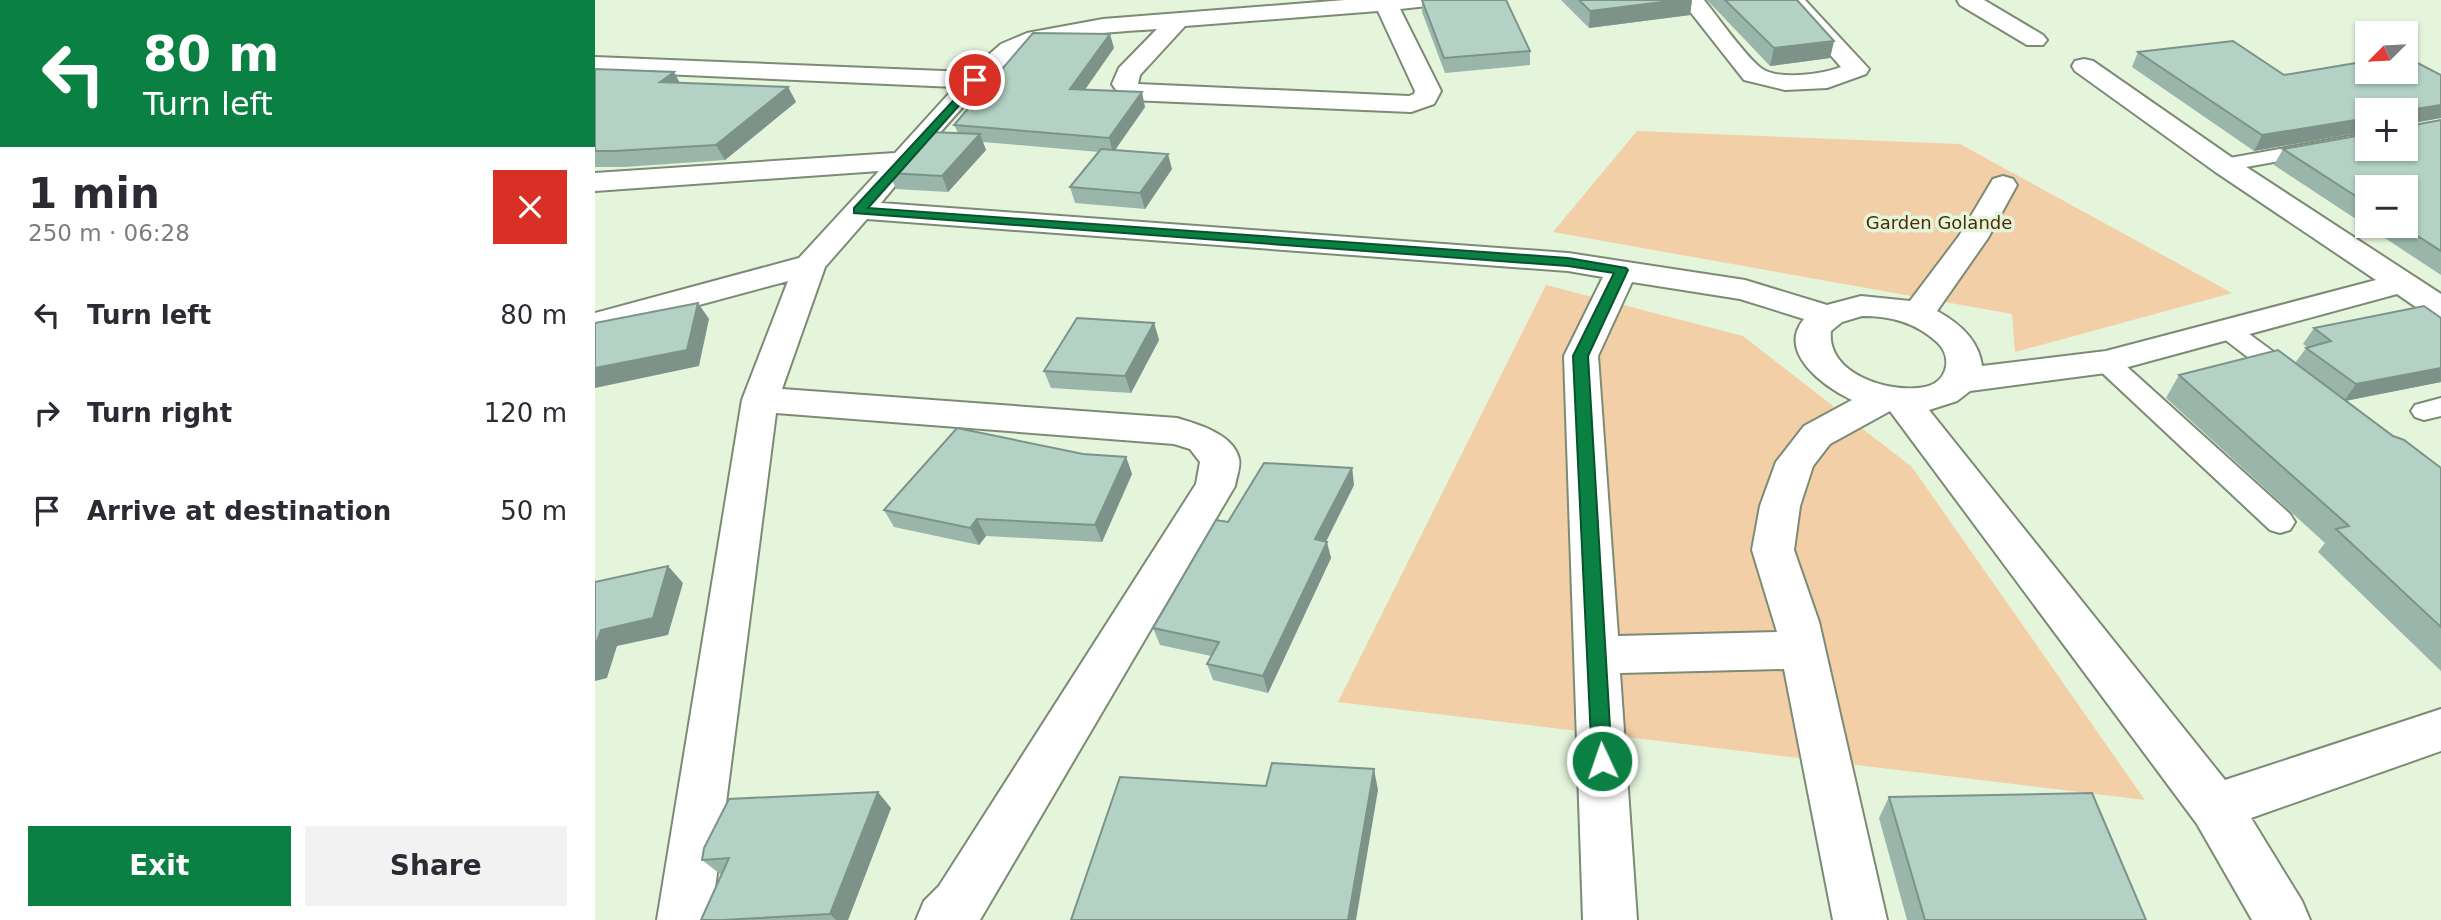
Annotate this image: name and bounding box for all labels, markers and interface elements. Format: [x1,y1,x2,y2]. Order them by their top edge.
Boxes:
north arrow [2355,21,2419,84]
map controls [2355,21,2418,238]
text: 80 m [143,26,279,83]
icon: left [28,28,119,119]
pin [945,50,1005,110]
icon: arrive [956,61,994,99]
text: Turn left [143,85,273,123]
button: + [2355,98,2418,161]
text: 1 min [28,169,160,218]
button: close [493,170,567,244]
button: − [2355,175,2418,238]
park label: Garden Golande [1866,212,2012,233]
text: 250 m · 06:28 [28,220,190,246]
icon: left [28,296,66,334]
text: Turn left [87,300,211,330]
text: 80 m [500,300,567,330]
icon: right [28,394,66,432]
text: Turn right [87,398,232,428]
text: 120 m [484,398,567,428]
icon: arrive [28,492,66,530]
text: Arrive at destination [87,496,391,526]
text: 50 m [500,496,567,526]
position arrow [1565,724,1639,798]
button: Exit [28,826,291,906]
button: Share [305,826,567,906]

